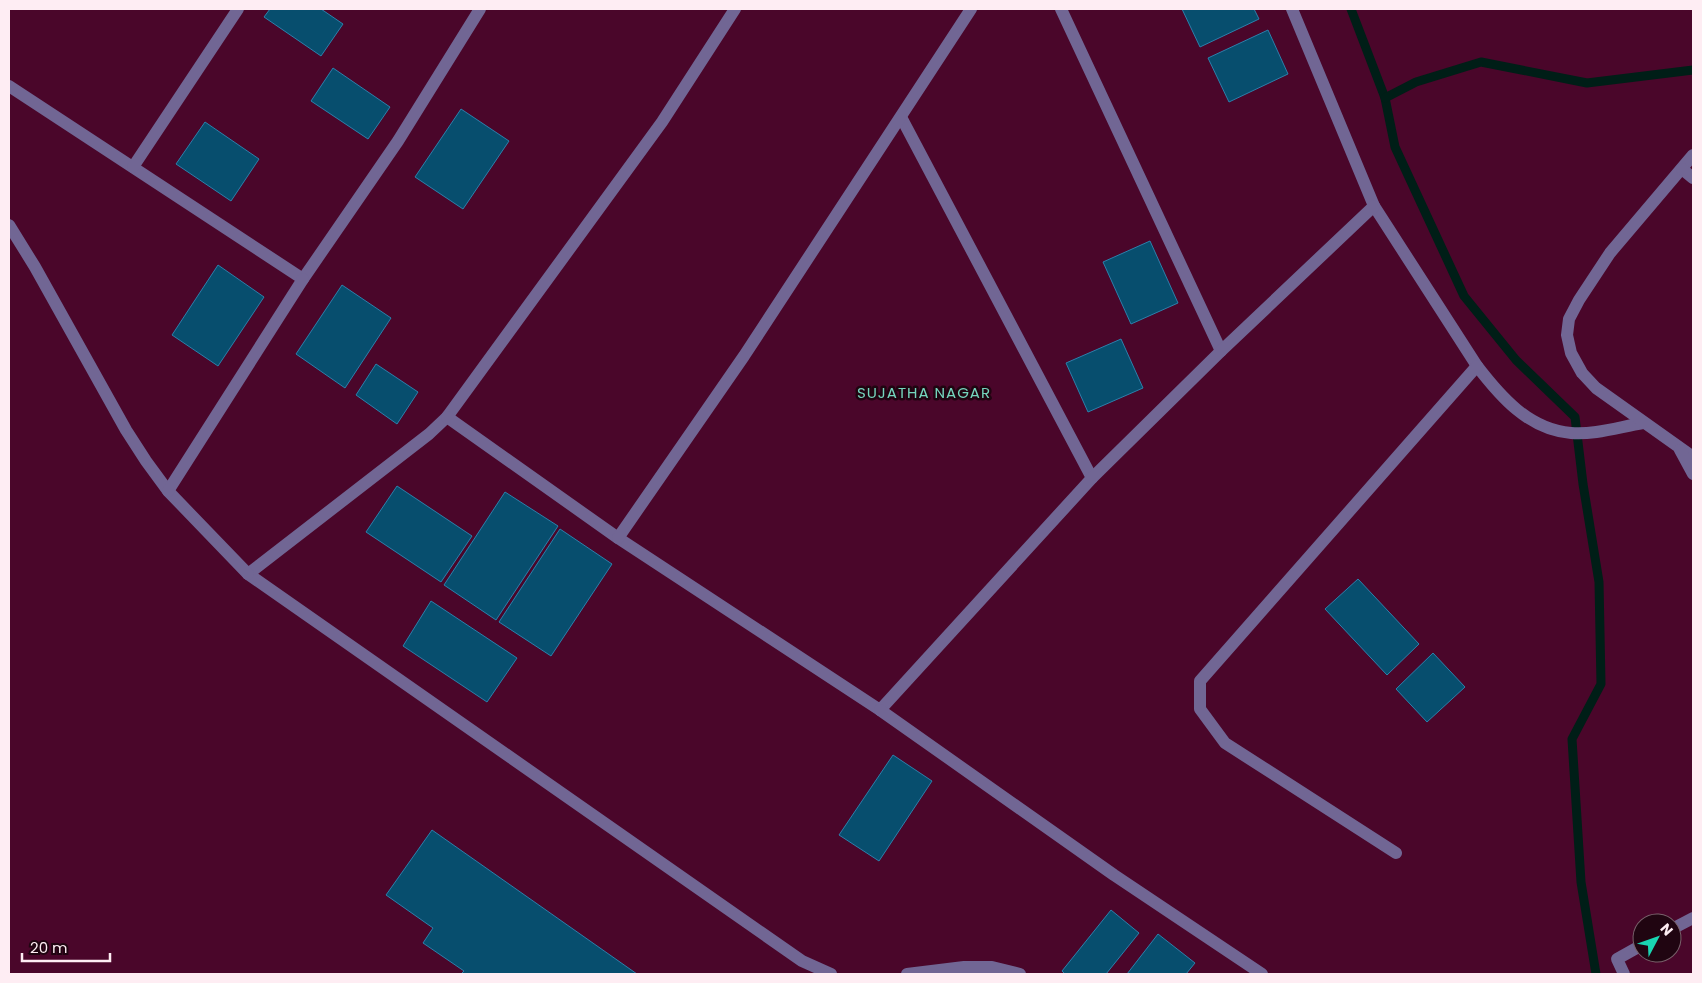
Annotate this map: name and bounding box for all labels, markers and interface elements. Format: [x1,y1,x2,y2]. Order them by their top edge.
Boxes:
district label: SUJATHA NAGAR [857,382,991,403]
north arrow [1632,913,1682,963]
text: N [1656,919,1678,940]
scale bar [22,930,110,962]
text: 20 m [30,937,68,958]

